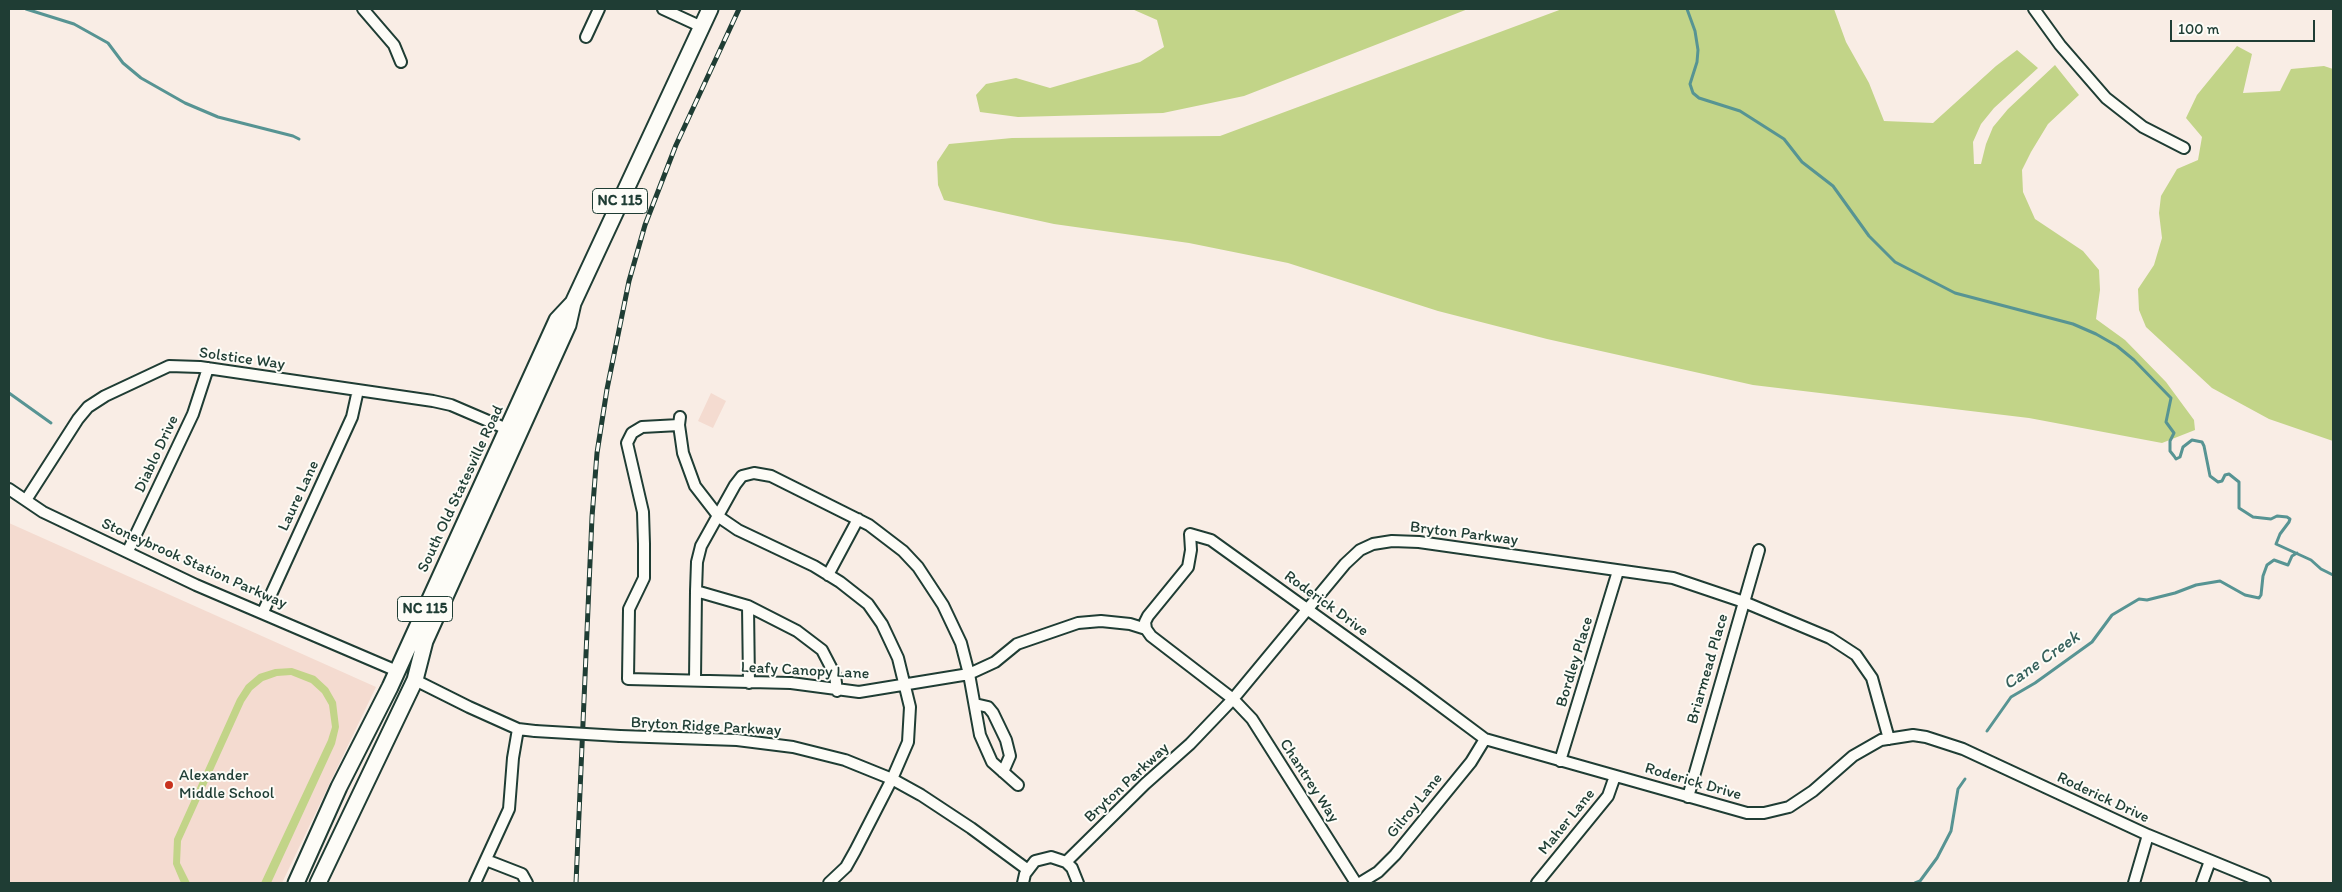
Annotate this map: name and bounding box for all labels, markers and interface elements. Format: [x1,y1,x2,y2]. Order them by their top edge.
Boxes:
scale bar [2172,10,2317,42]
text: 100 m [2178,20,2219,38]
road number: NC 115 [592,188,648,214]
street label: Solstice Way [198,343,286,375]
street label: South Old Statesville Road [414,402,508,576]
street label: Diablo Drive [131,412,183,496]
street label: Laure Lane [274,458,324,534]
street label: Stoneybrook Station Parkway [98,514,290,614]
street label: Bryton Parkway [1409,518,1519,550]
street label: Roderick Drive [1280,567,1372,641]
road number: NC 115 [398,596,452,622]
street label: Briarmead Place [1683,612,1733,726]
street label: Bordley Place [1552,614,1598,710]
water label: Cane Creek [2000,627,2084,695]
street label: Leafy Canopy Lane [740,658,870,684]
street label: Bryton Ridge Parkway [630,713,782,741]
street label: Chantrey Way [1275,736,1343,826]
street label: Bryton Parkway [1081,739,1173,827]
street label: Roderick Drive [1642,759,1744,805]
place label: Alexander Middle School [179,766,274,804]
street label: Roderick Drive [2054,768,2152,828]
street label: Gilroy Lane [1383,770,1447,842]
marker: Alexander Middle School [163,779,175,791]
street label: Maher Lane [1534,785,1600,859]

